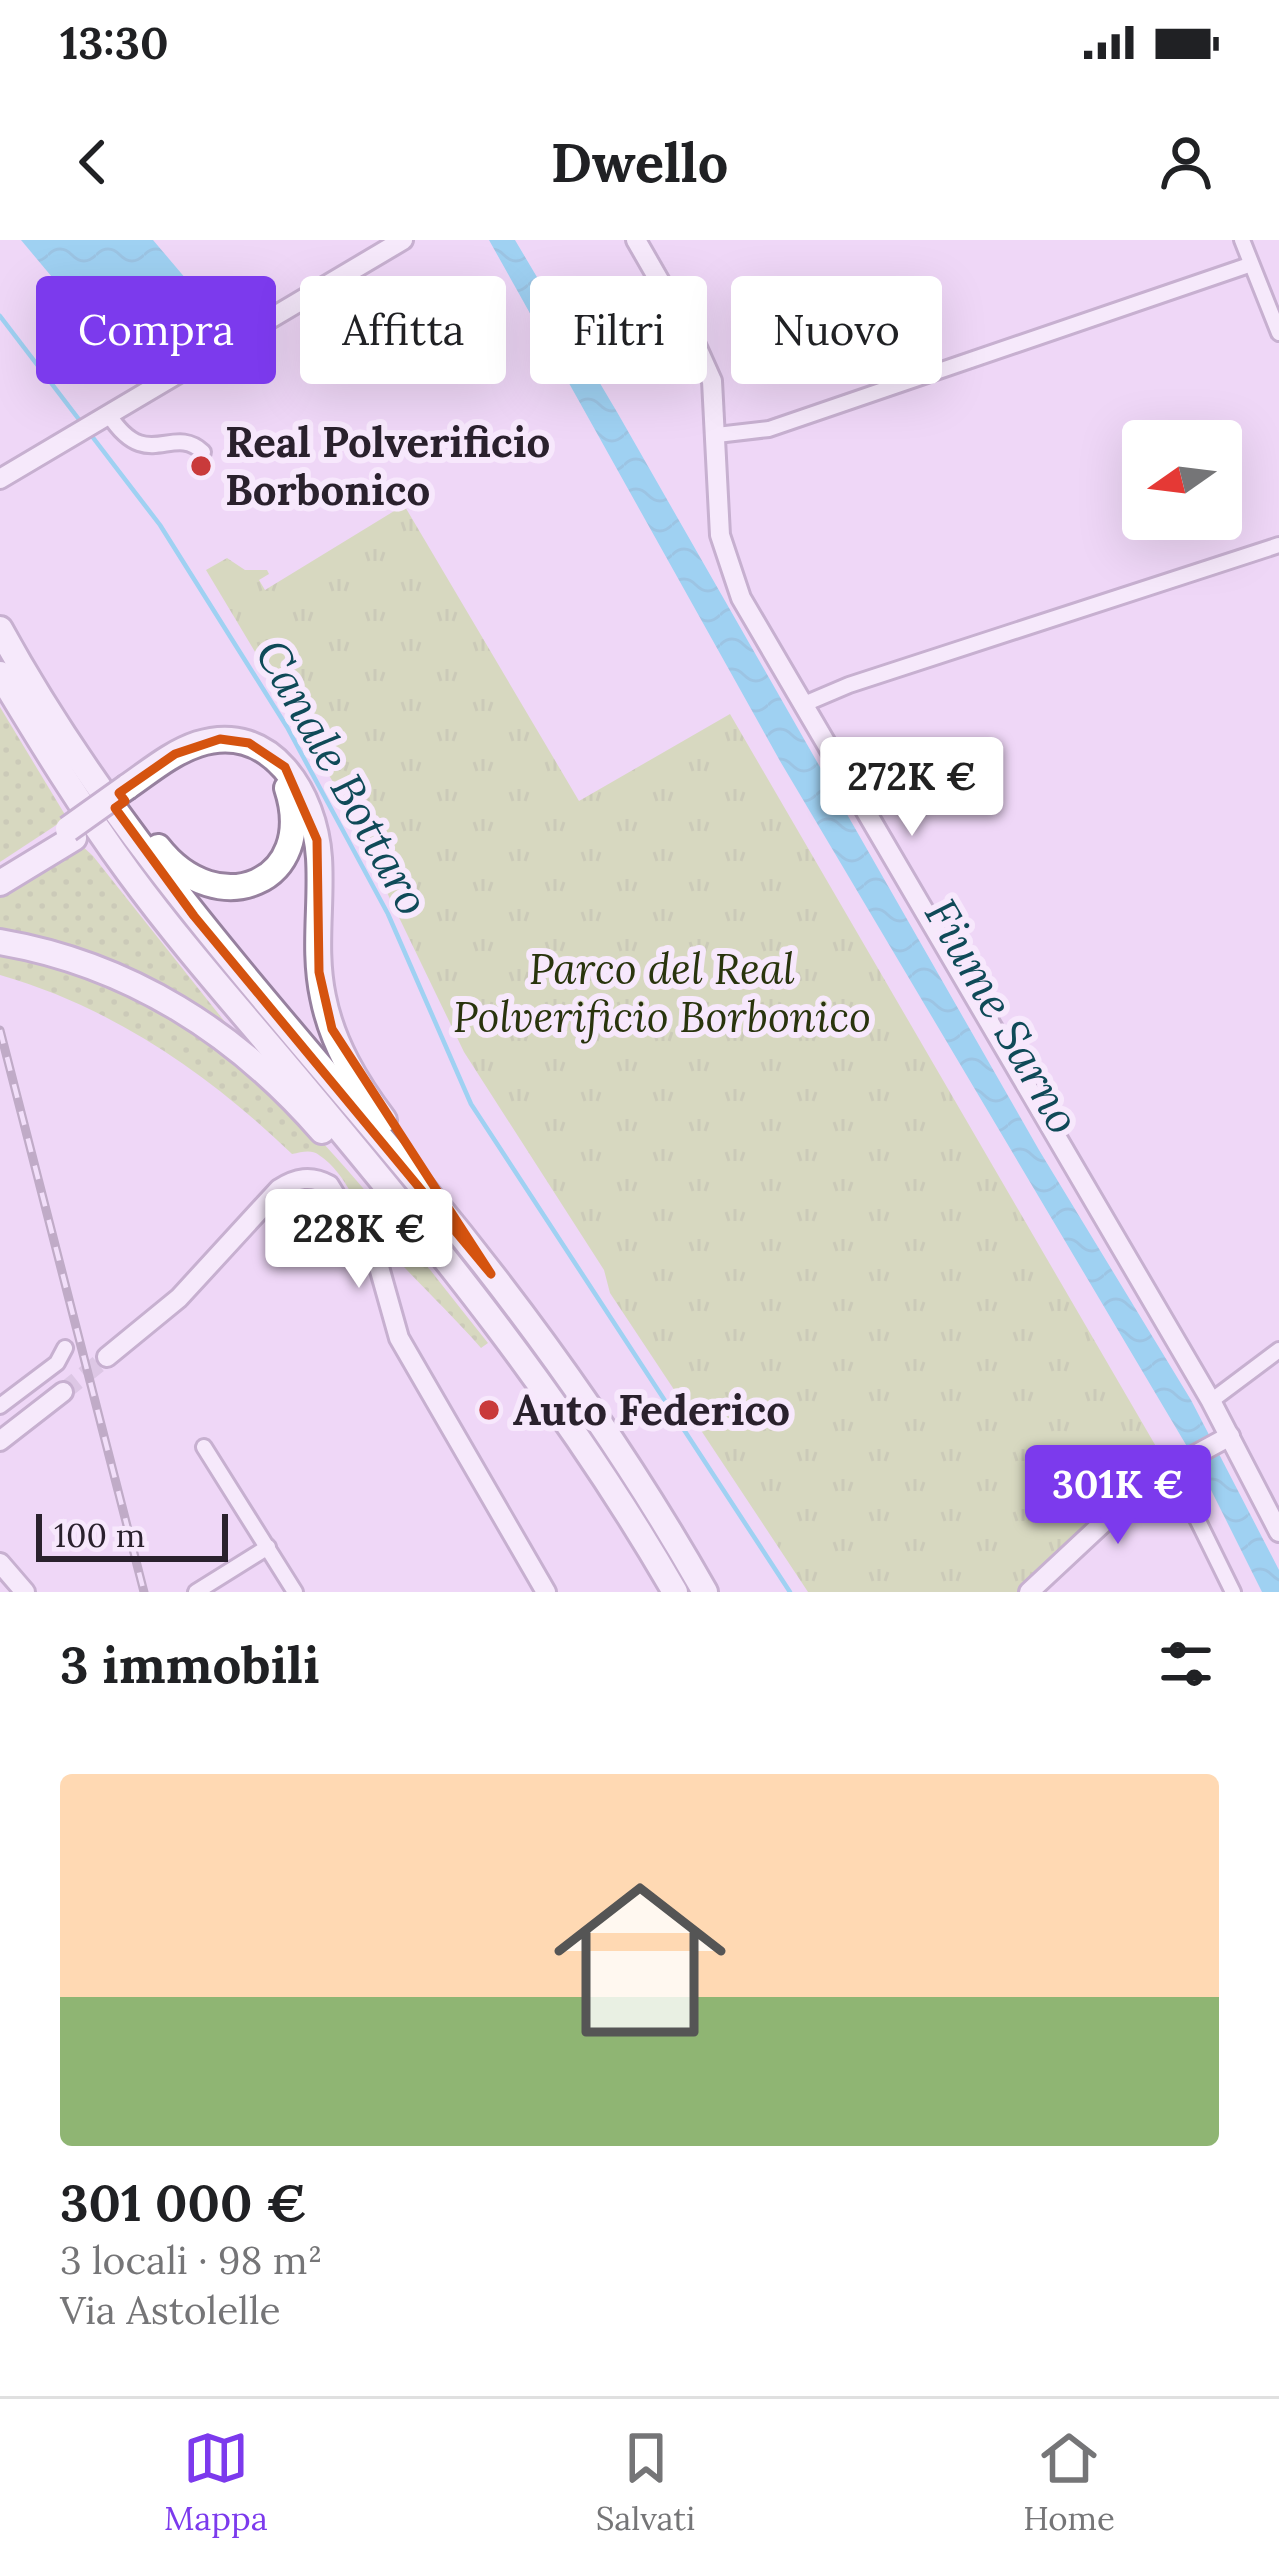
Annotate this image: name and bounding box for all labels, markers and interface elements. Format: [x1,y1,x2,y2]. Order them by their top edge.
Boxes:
text: 13:30 [60,14,169,71]
text: Dwello [551,128,728,197]
icon: back [60,129,126,195]
icon: person [1153,129,1219,195]
chip: Compra [36,276,276,384]
chip: Affitta [300,276,506,384]
chip: Filtri [530,276,707,384]
chip: Nuovo [731,276,942,384]
place label: Real Polverificio Borbonico [225,415,550,517]
north arrow [1122,420,1242,540]
map controls [1122,420,1242,540]
marker: Real Polverificio Borbonico [188,453,214,479]
water label: Canale Bottaro [244,629,442,925]
pin: 272K € [814,737,1010,839]
text: 272K € [847,751,977,801]
water label: Fiume Sarno [913,889,1093,1143]
park label: Parco del Real Polverificio Borbonico [453,942,871,1044]
pin: 228K € [261,1189,457,1291]
text: 228K € [292,1203,426,1253]
place label: Auto Federico [513,1383,790,1437]
marker: Auto Federico [476,1397,502,1423]
pin: 301K € [1020,1445,1216,1547]
text: 301K € [1052,1459,1184,1509]
scale bar [36,1508,228,1561]
text: 100 m [54,1514,145,1556]
icon: filters [1153,1631,1219,1697]
text: 3 immobili [60,1632,320,1697]
icon: home [532,1852,748,2068]
text: 301 000 € [60,2170,307,2235]
text: 3 locali · 98 m² [60,2235,323,2285]
text: Via Astolelle [60,2285,281,2335]
tab: Mappa [164,2425,268,2539]
tab: Salvati [596,2425,695,2539]
tab: Home [1023,2425,1115,2539]

